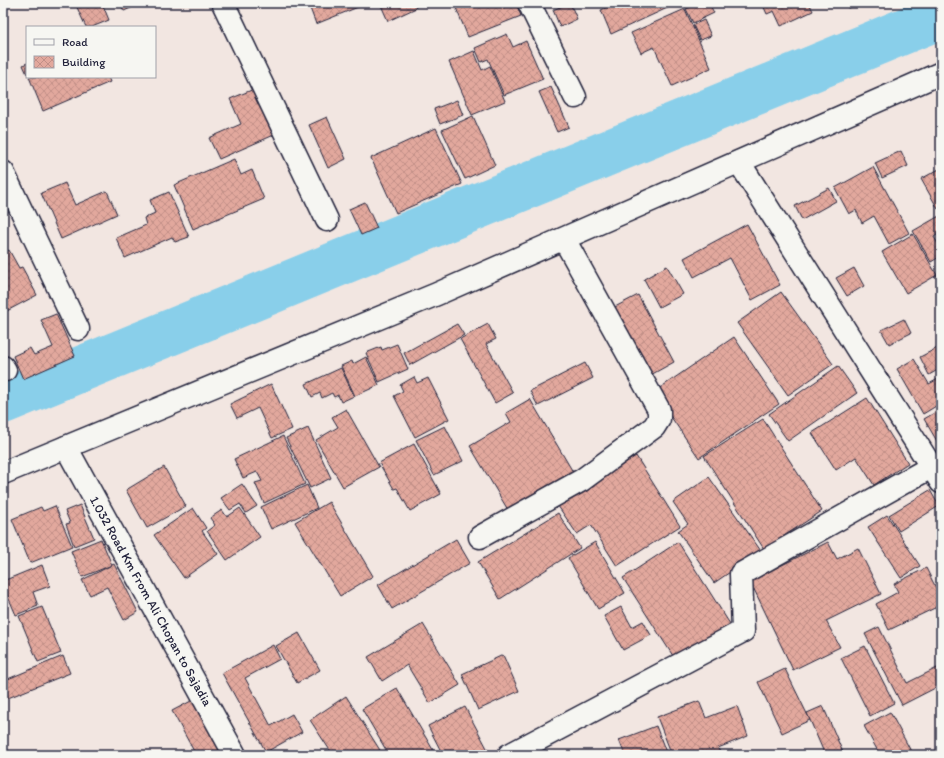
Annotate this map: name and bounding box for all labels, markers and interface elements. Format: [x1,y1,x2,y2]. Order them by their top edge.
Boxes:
legend [26,26,156,78]
text: Road [62,35,88,49]
text: Building [62,55,106,69]
street label: 1.032 Road Km From Ali Chopan to Sajadia [87,493,215,709]

